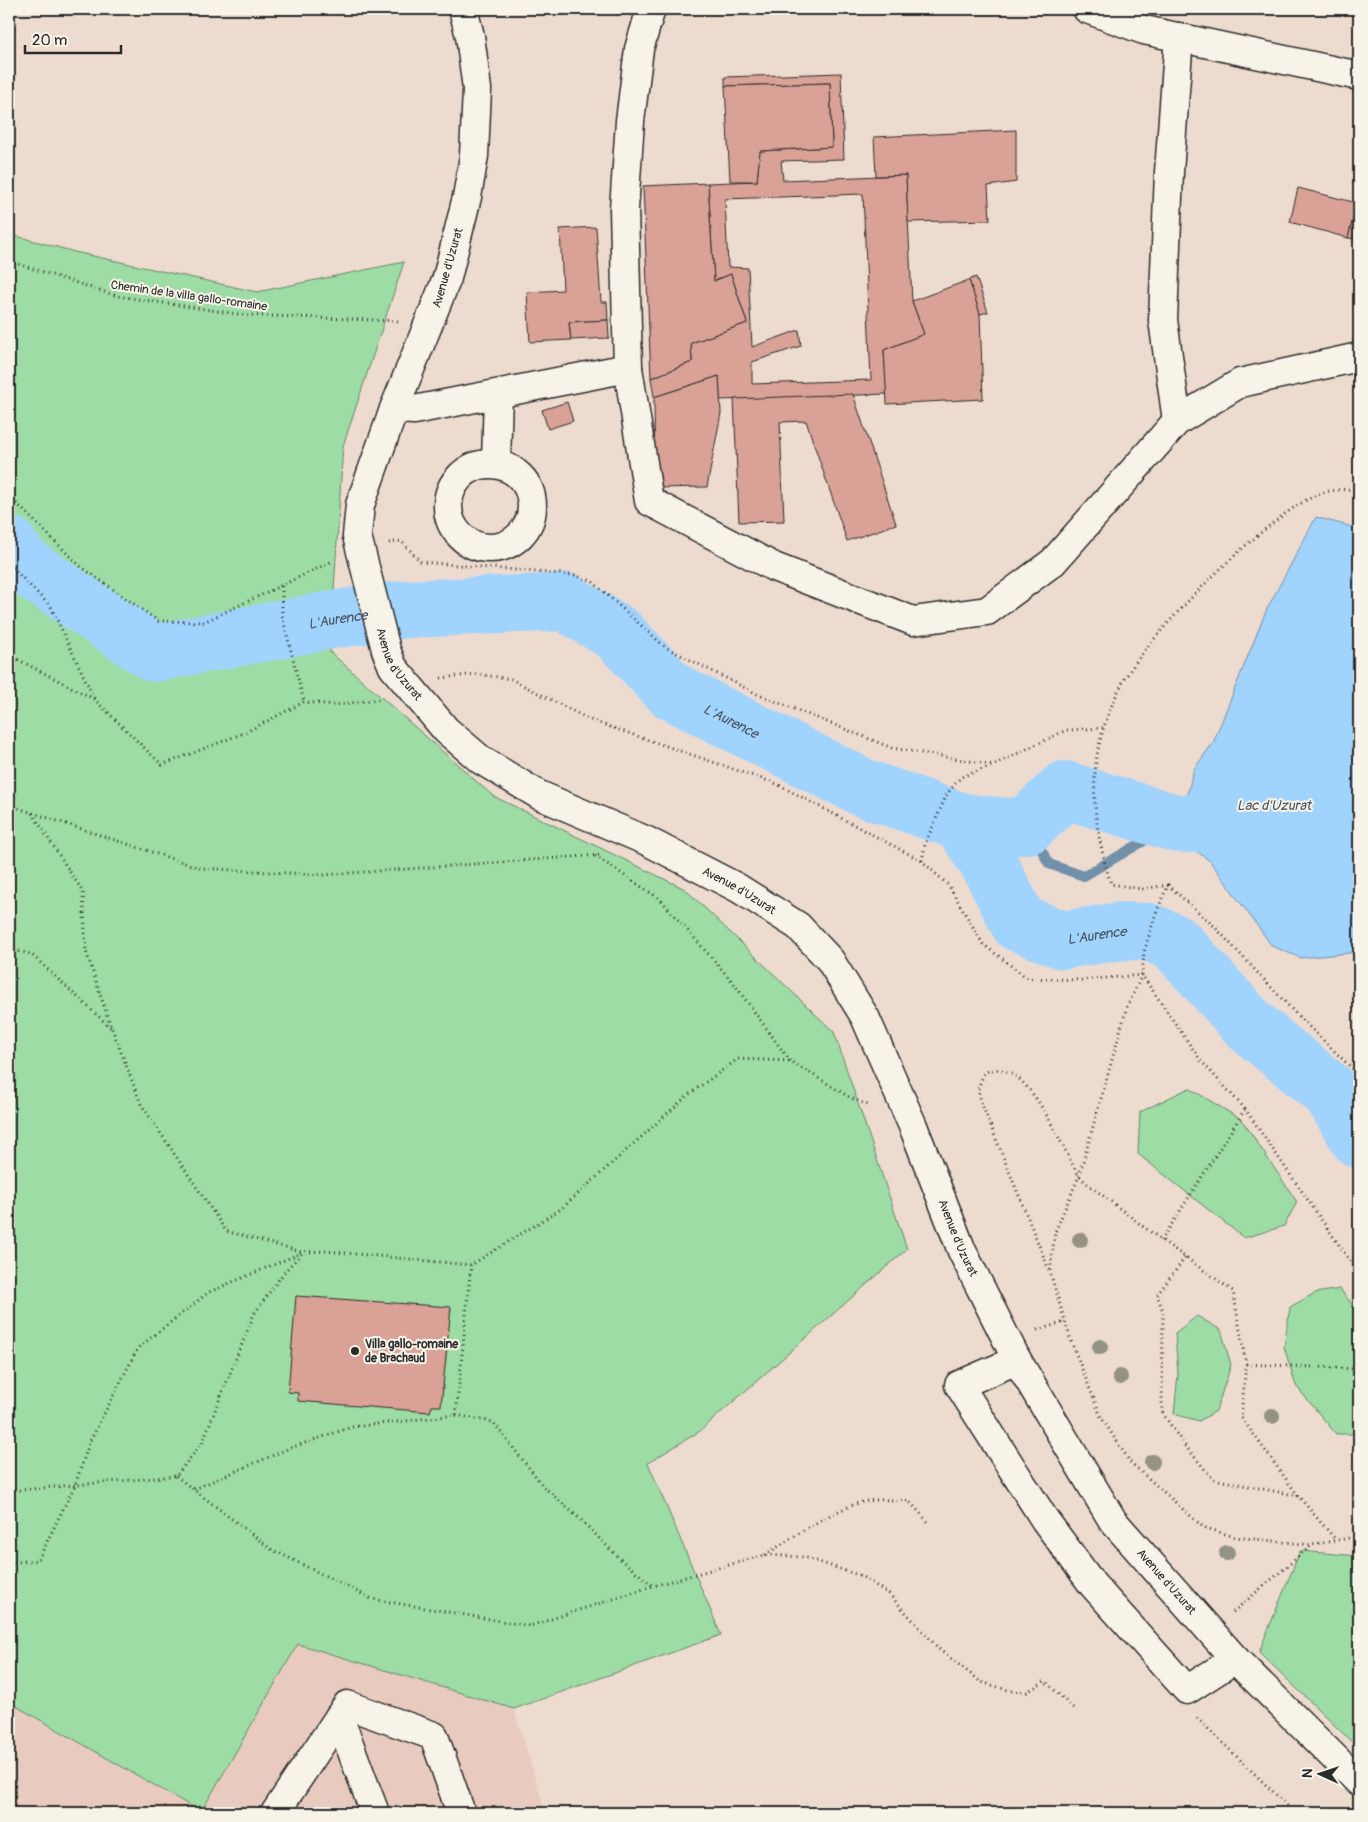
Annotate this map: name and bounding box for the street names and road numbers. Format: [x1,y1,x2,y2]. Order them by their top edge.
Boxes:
street label: Avenue d'Uzurat [429,226,467,310]
street label: Chemin de la villa gallo-romaine [110,278,268,314]
street label: Avenue d'Uzurat [373,626,426,704]
street label: Avenue d'Uzurat [700,863,779,918]
street label: Avenue d'Uzurat [935,1197,981,1279]
street label: Avenue d'Uzurat [1134,1546,1200,1617]

